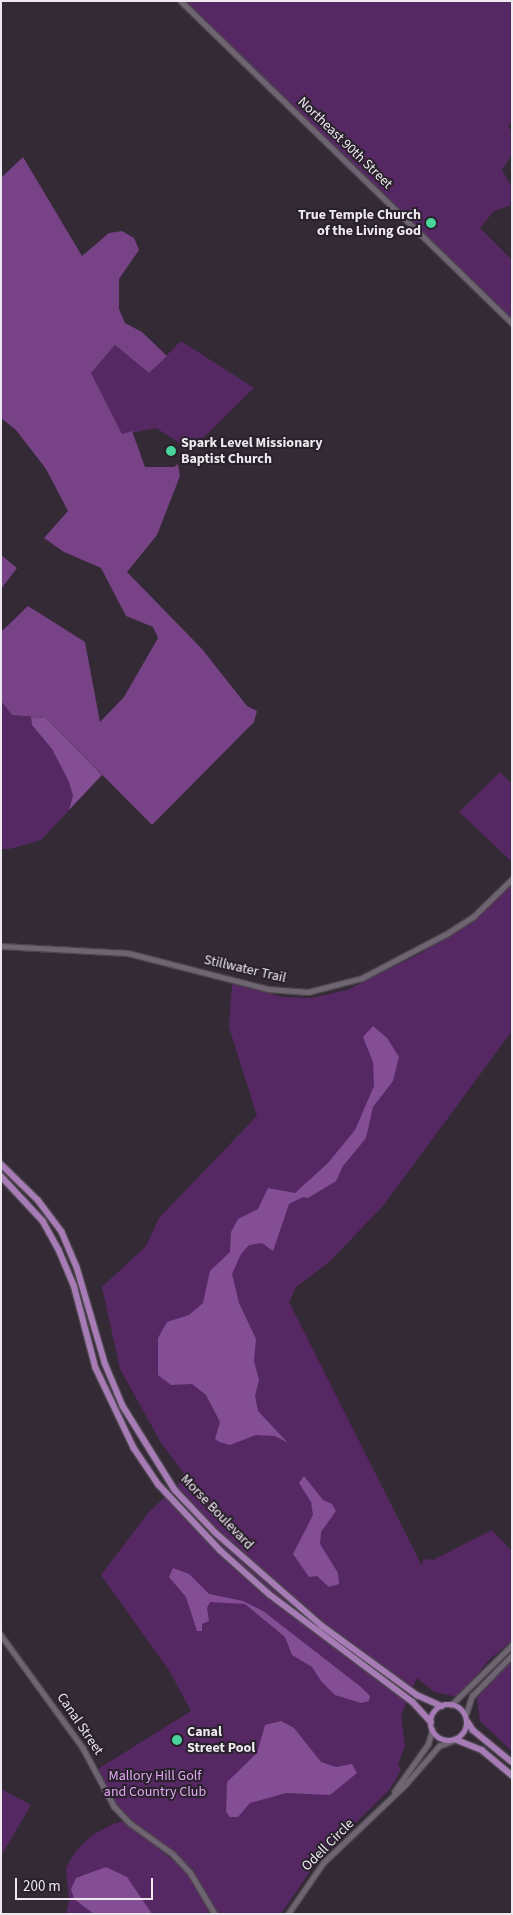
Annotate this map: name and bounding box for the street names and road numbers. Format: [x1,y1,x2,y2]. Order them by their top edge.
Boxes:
street label: Northeast 90th Street [294,94,396,192]
street label: Stillwater Trail [202,951,288,987]
street label: Morse Boulevard [177,1471,257,1553]
street label: Canal Street [53,1690,107,1758]
street label: Odell Circle [298,1815,358,1875]

